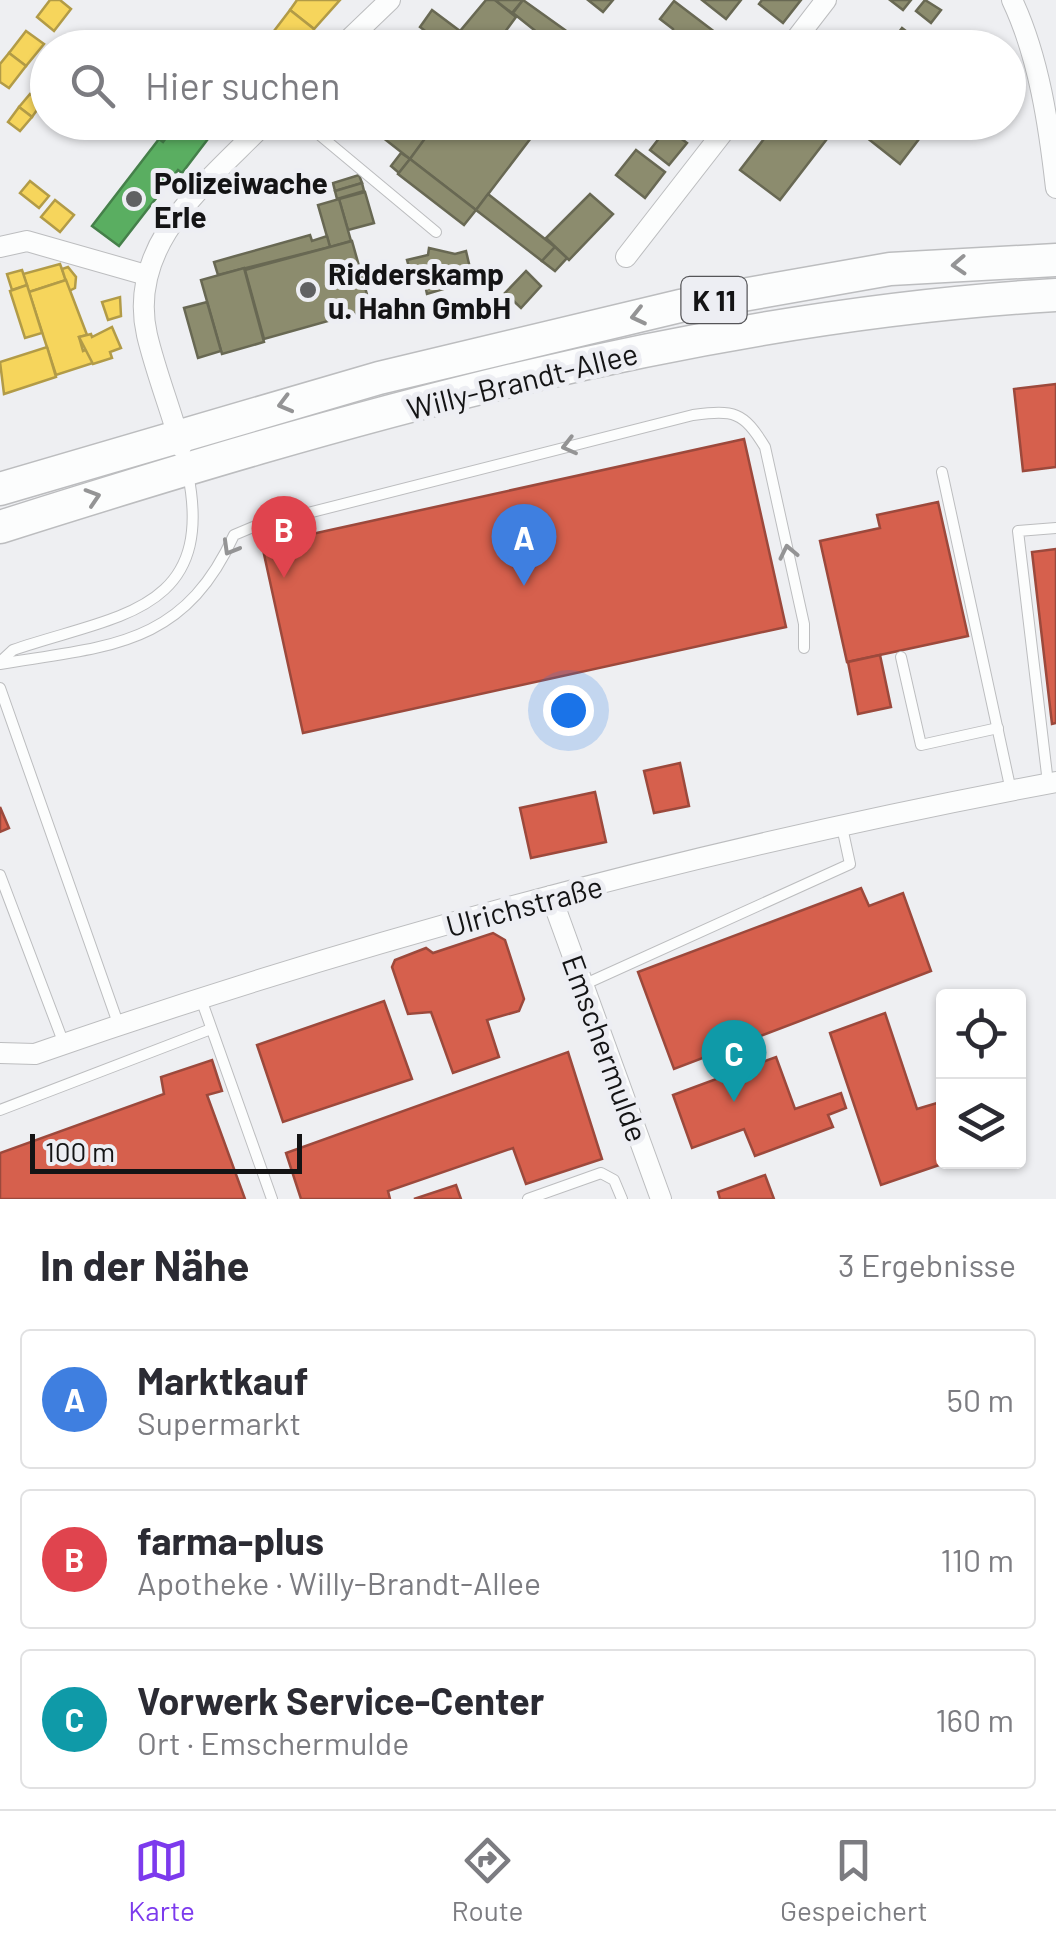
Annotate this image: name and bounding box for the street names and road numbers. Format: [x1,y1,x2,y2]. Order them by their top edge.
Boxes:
road number: K 11 [682,277,746,323]
street label: Willy-Brandt-Allee [403,334,641,426]
street label: Ulrichstraße [442,867,606,943]
street label: Emschermulde [556,950,656,1146]

